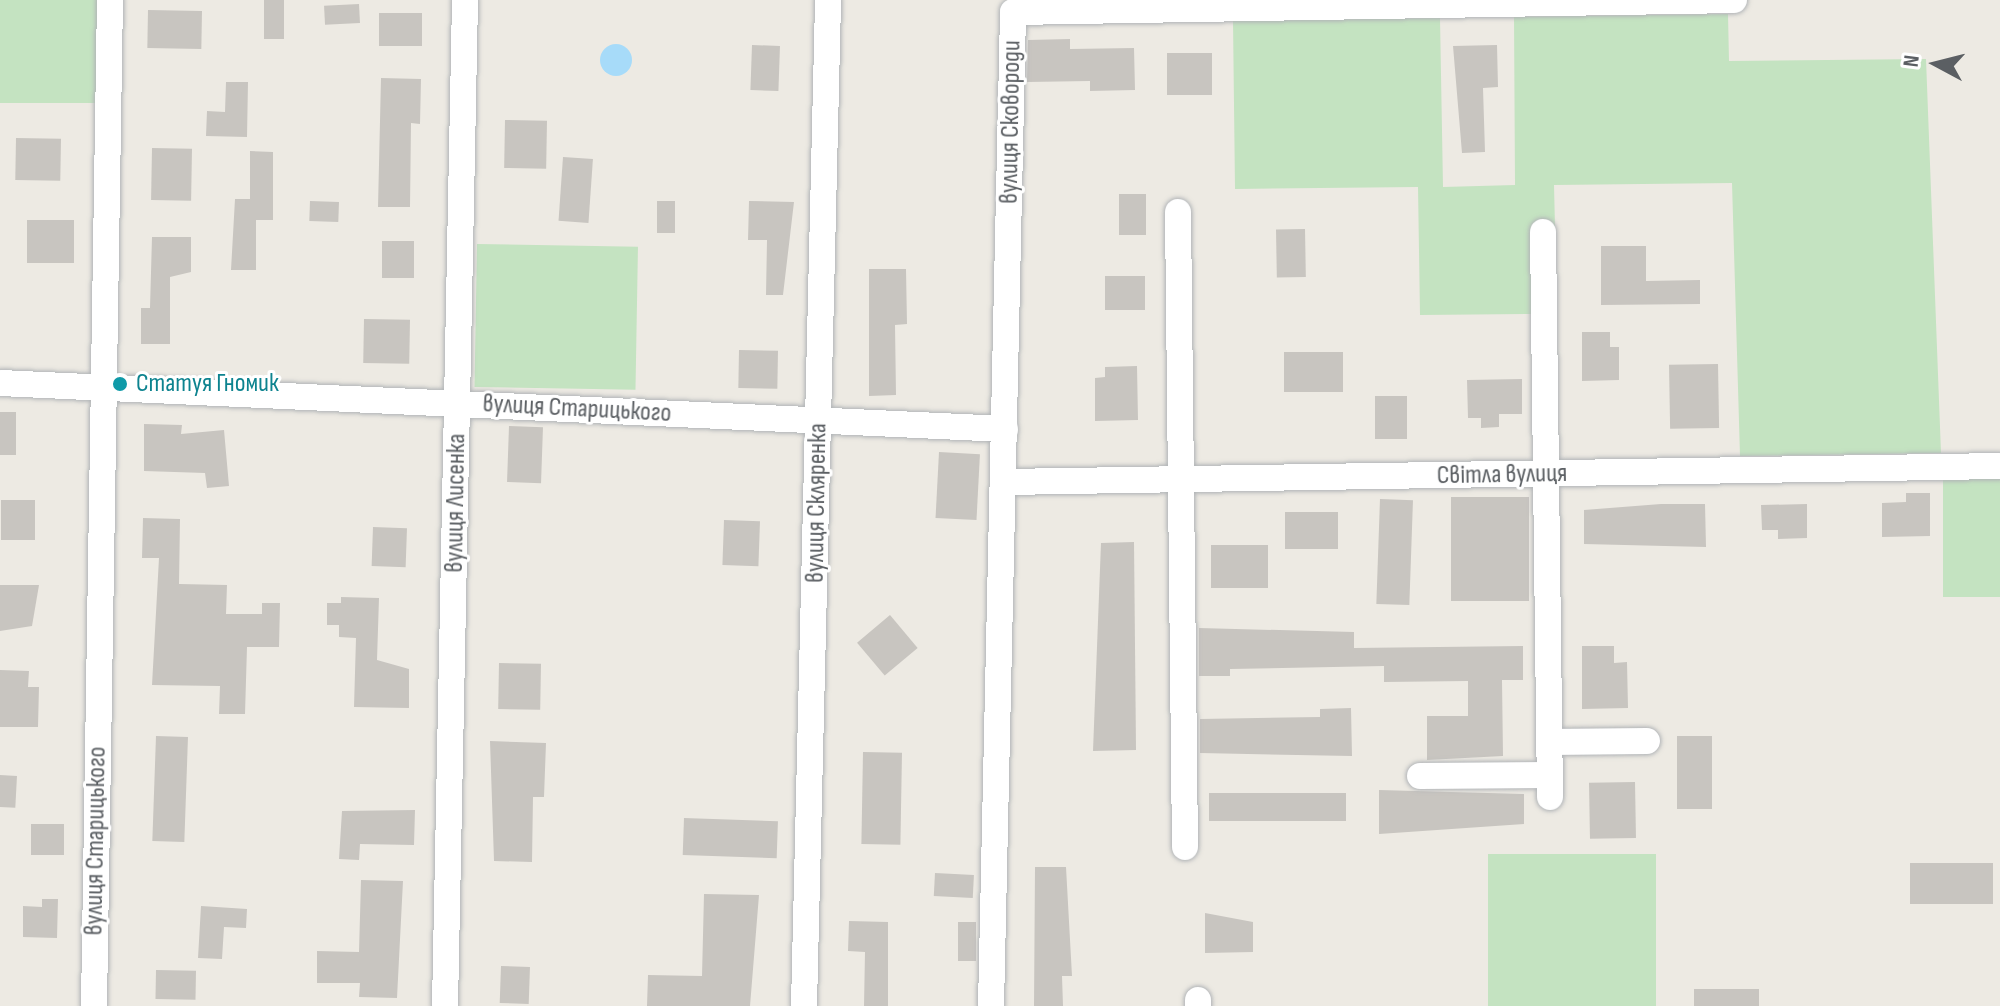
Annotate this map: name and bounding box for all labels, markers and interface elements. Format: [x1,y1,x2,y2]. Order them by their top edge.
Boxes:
north arrow [1896,24,1976,104]
street label: вулиця Сковороди [994,40,1028,204]
text: N [1898,54,1926,68]
place label: Статуя Гномик [136,368,279,400]
marker: Статуя Гномик [111,375,129,393]
street label: вулиця Старицького [482,388,672,430]
street label: вулиця Скляренка [800,423,834,583]
street label: вулиця Лисенка [439,433,473,573]
street label: Світла вулиця [1437,458,1567,492]
street label: вулиця Старицького [79,746,113,936]

